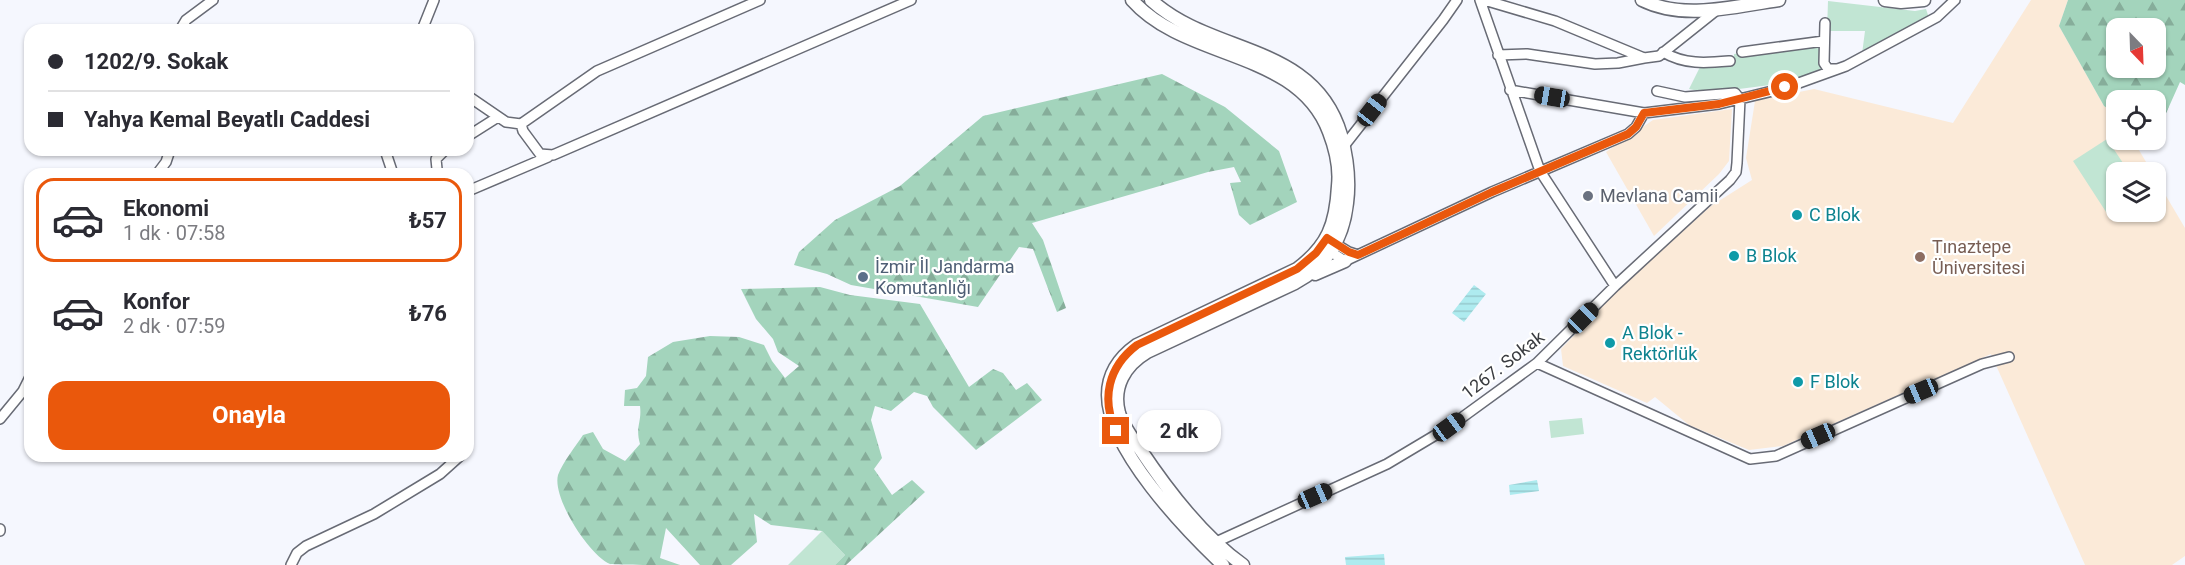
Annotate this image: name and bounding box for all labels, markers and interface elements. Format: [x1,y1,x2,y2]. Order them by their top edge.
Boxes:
north arrow [2106,18,2166,78]
map controls [2106,18,2166,222]
text: 1202/9. Sokak [84,49,228,74]
route start [1771,73,1798,100]
car [1533,85,1571,109]
car [1354,90,1390,130]
button: locate [2106,90,2166,150]
text: Yahya Kemal Beyatlı Caddesi [84,107,370,132]
button: layers [2106,162,2166,222]
place label: Mevlana Camii [1600,185,1718,206]
marker: Mevlana Camii [1581,189,1595,203]
icon: car [51,193,105,247]
text: Ekonomi [123,196,209,221]
place label: C Blok [1809,204,1861,225]
text: ₺57 [409,208,447,233]
marker: C Blok [1790,208,1804,222]
text: 1 dk · 07:58 [123,221,226,245]
place label: Tınaztepe Üniversitesi [1932,236,2025,278]
place label: B Blok [1746,245,1798,266]
marker: B Blok [1727,249,1741,263]
marker: Tınaztepe Üniversitesi [1913,250,1927,264]
place label: İzmir İl Jandarma Komutanlığı [875,256,1015,298]
marker: İzmir İl Jandarma Komutanlığı [856,270,870,284]
icon: car [51,286,105,340]
text: Konfor [123,289,190,314]
car [1564,299,1602,337]
text: ₺76 [409,301,447,326]
text: 2 dk · 07:59 [123,314,226,338]
place label: A Blok - Rektörlük [1622,322,1698,364]
street label: 1267. Sokak [1457,325,1549,403]
marker: A Blok - Rektörlük [1603,336,1617,350]
place label: F Blok [1810,371,1860,392]
marker: F Blok [1791,375,1805,389]
car [1901,376,1941,406]
button: Onayla [48,381,450,450]
car [1429,409,1469,445]
callout: 2 dk [1137,410,1221,452]
route end [1102,417,1129,444]
text: 2 dk [1160,419,1198,443]
car [1798,420,1838,452]
car [1295,480,1335,512]

